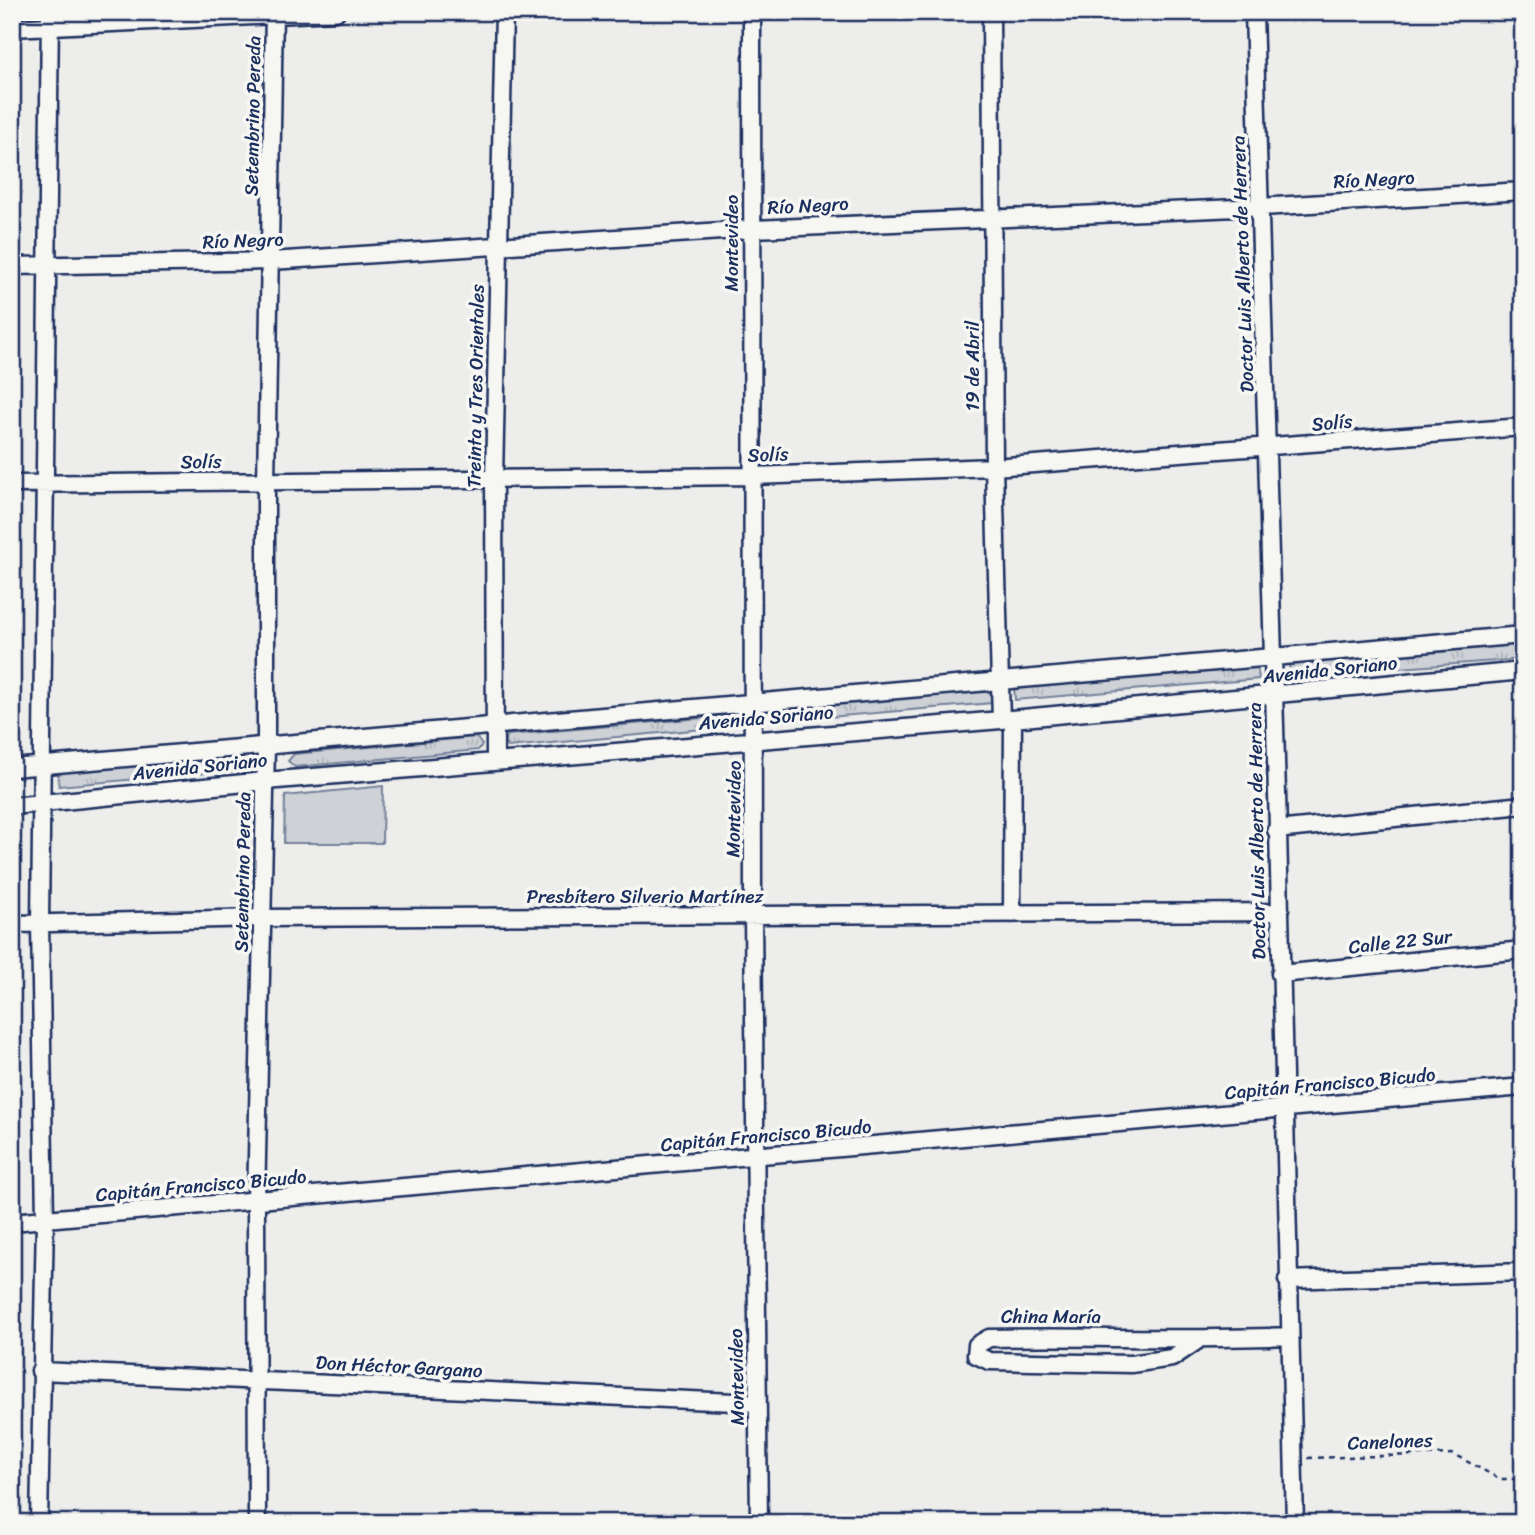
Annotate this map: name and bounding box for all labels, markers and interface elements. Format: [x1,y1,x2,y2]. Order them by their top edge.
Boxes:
street label: Setembrino Pereda [235,35,270,196]
street label: Doctor Luis Alberto de Herrera [1222,134,1263,393]
street label: Río Negro [1333,161,1415,198]
street label: Río Negro [767,187,849,224]
street label: Montevideo [715,194,748,291]
street label: Río Negro [202,223,284,258]
street label: Treinta y Tres Orientales [457,284,494,488]
street label: 19 de Abril [956,320,989,411]
street label: Solís [1310,404,1354,441]
street label: Solís [747,437,789,472]
street label: Solís [180,445,222,478]
street label: Avenida Soriano [1260,646,1399,693]
street label: Avenida Soriano [696,695,835,740]
street label: Doctor Luis Alberto de Herrera [1238,702,1275,960]
street label: Avenida Soriano [130,743,269,790]
street label: Montevideo [716,760,751,858]
street label: Setembrino Pereda [225,791,260,952]
street label: Presbítero Silverio Martínez [526,880,764,913]
street label: Calle 22 Sur [1347,920,1455,963]
street label: Capitán Francisco Bicudo [1223,1058,1437,1109]
street label: Capitán Francisco Bicudo [659,1110,873,1161]
street label: Capitán Francisco Bicudo [94,1160,308,1211]
street label: China María [1001,1300,1102,1333]
street label: Montevideo [719,1328,754,1426]
street label: Don Héctor Gargano [315,1346,484,1387]
street label: Canelones [1347,1424,1433,1459]

